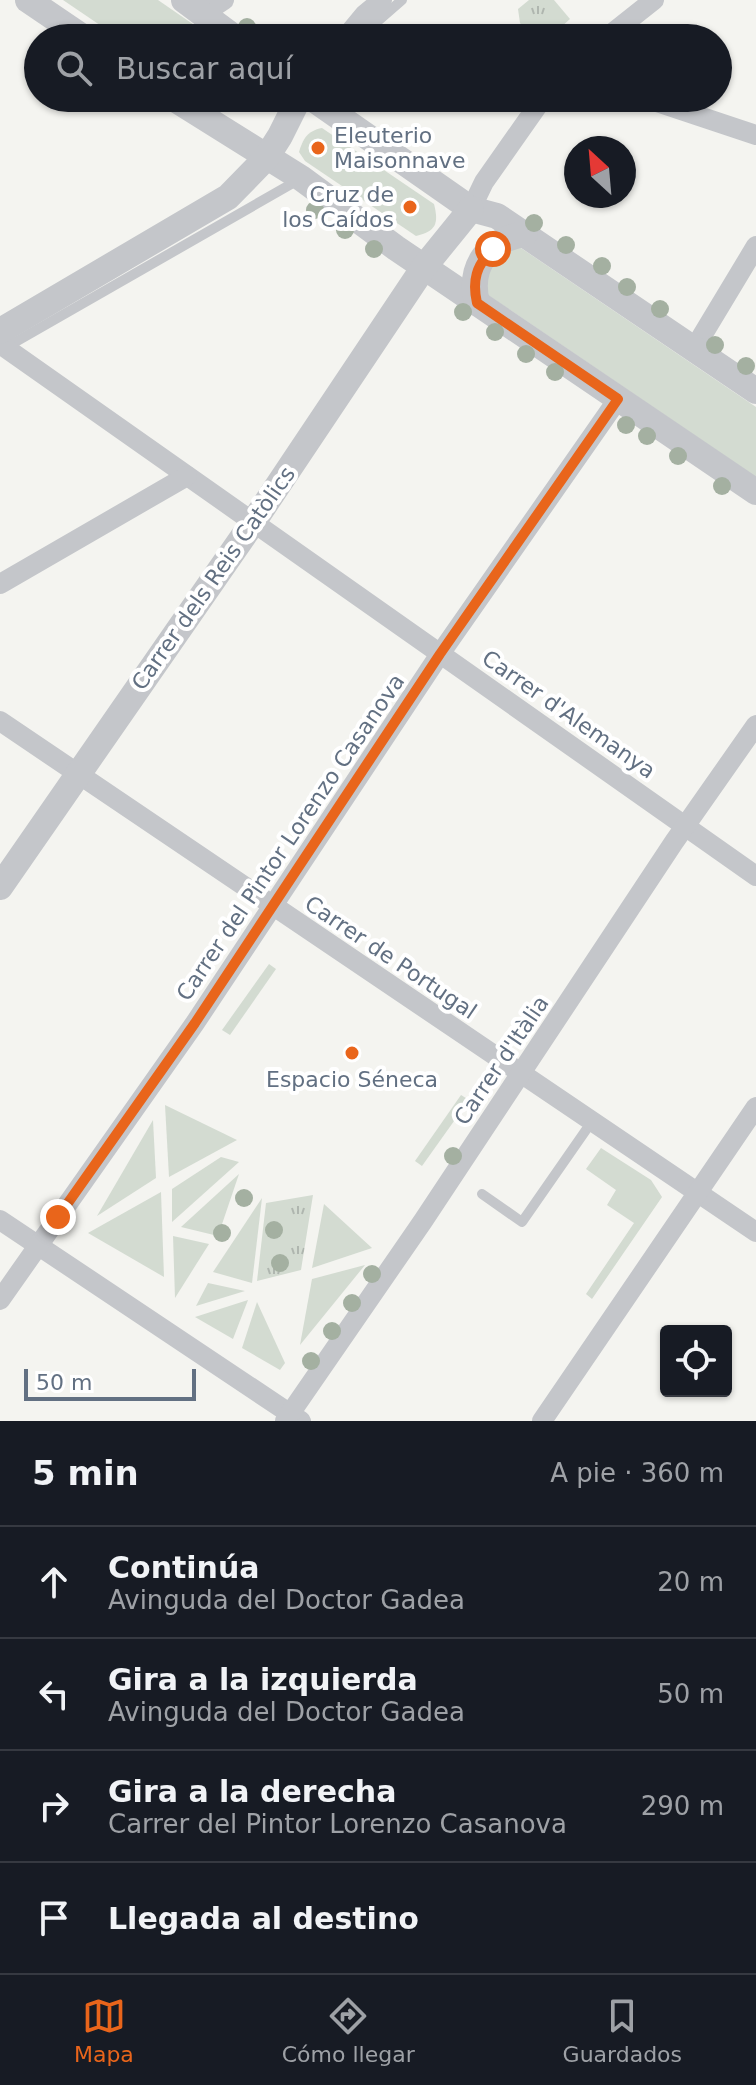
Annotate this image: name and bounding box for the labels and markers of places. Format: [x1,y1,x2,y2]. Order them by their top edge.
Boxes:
place label: Eleuterio Maisonnave [334,123,465,173]
marker: Eleuterio Maisonnave [309,139,327,157]
place label: Cruz de los Caídos [282,182,394,232]
marker: Cruz de los Caídos [401,198,419,216]
marker: Espacio Séneca [343,1044,361,1062]
place label: Espacio Séneca [266,1067,438,1092]

